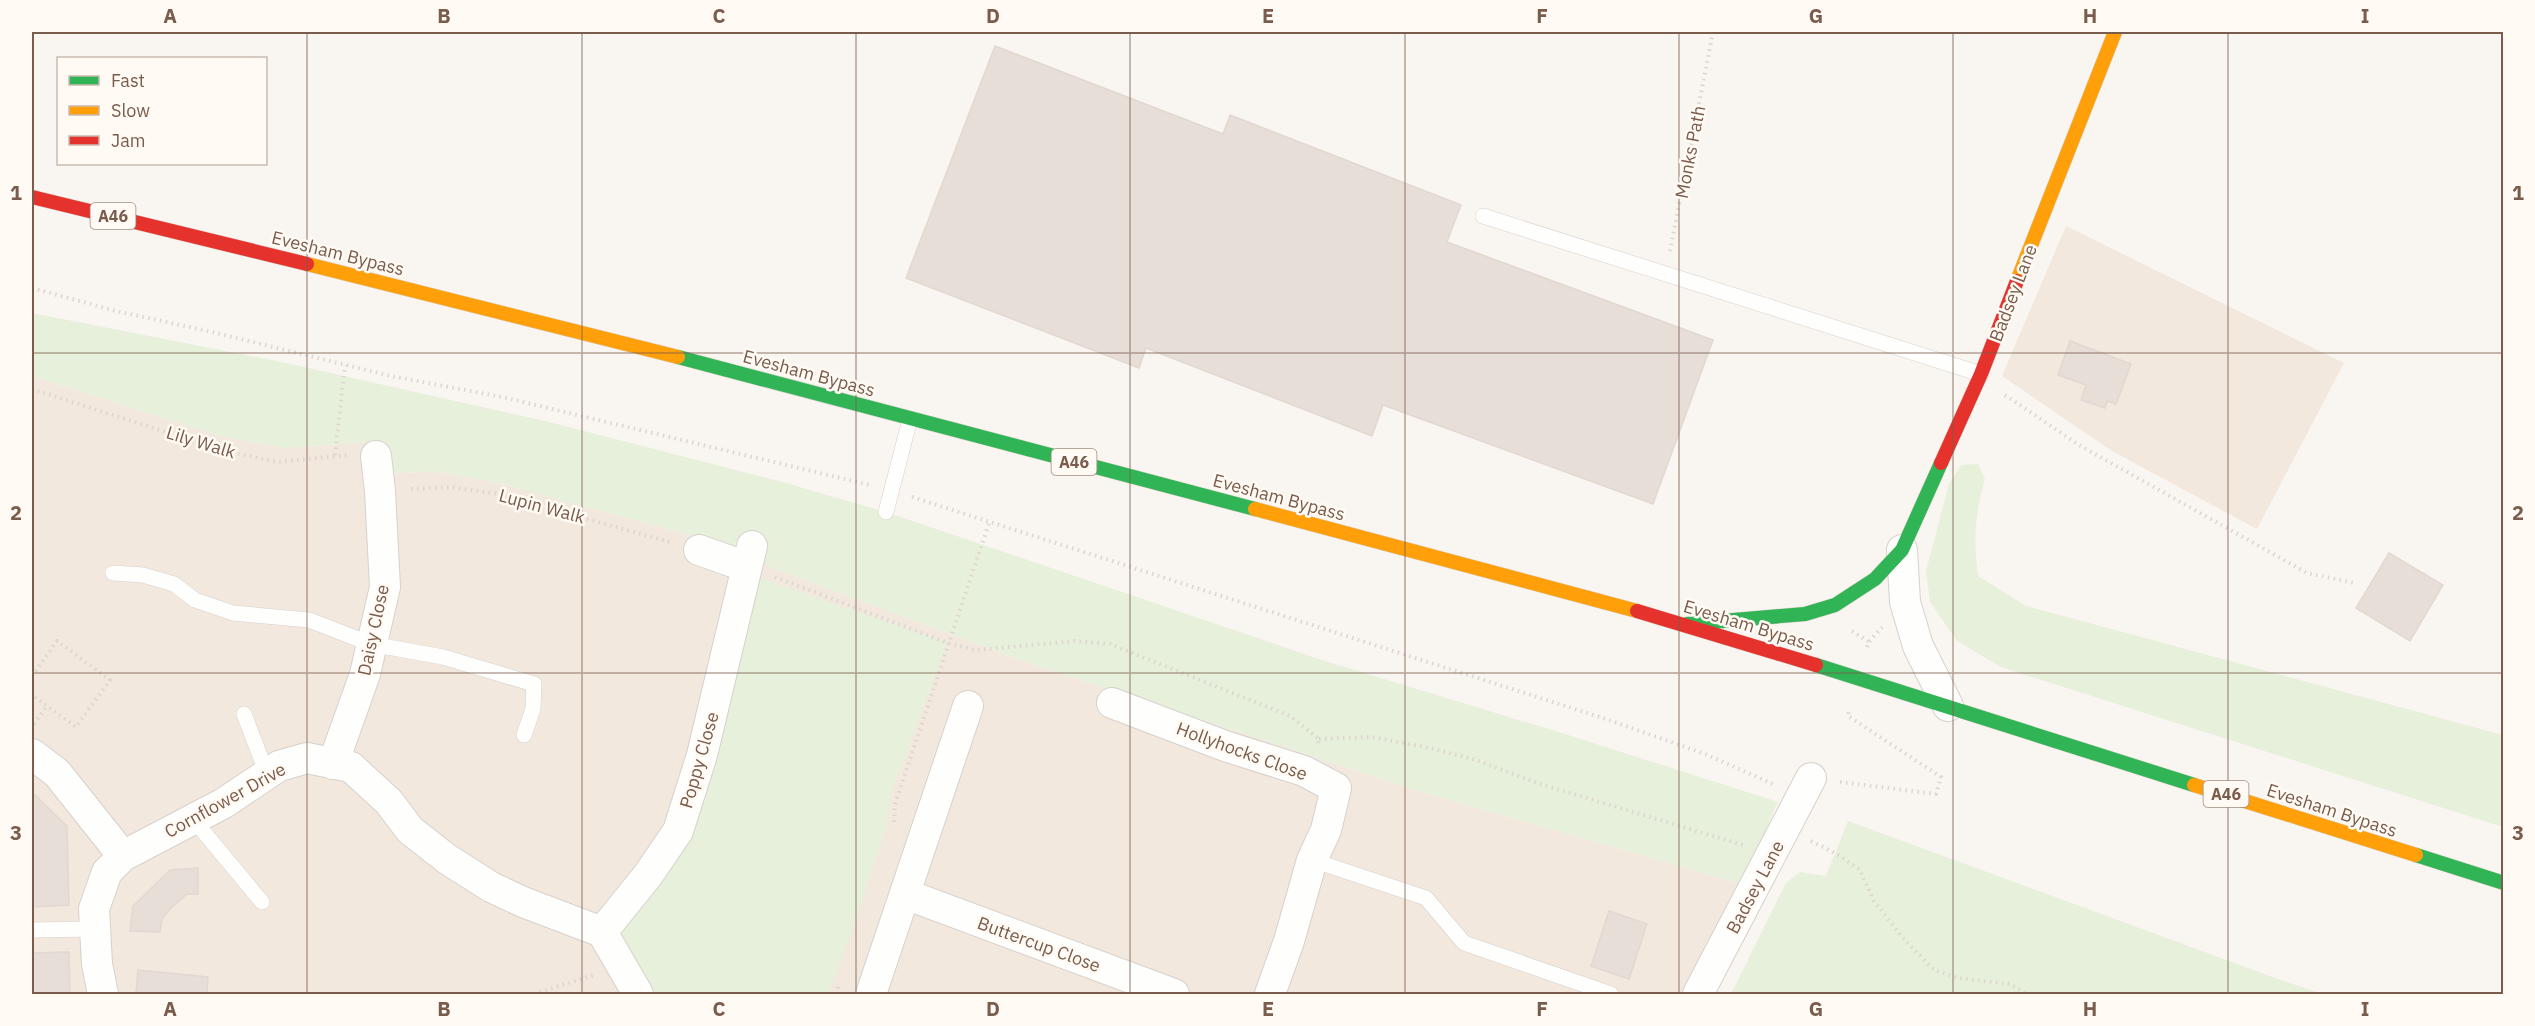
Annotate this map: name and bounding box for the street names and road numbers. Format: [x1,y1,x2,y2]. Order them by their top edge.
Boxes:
street label: Monks Path [1670,104,1710,200]
road number: A46 [90,203,136,229]
street label: Evesham Bypass [269,225,407,281]
street label: Badsey Lane [1984,241,2042,345]
street label: Evesham Bypass [740,344,878,402]
street label: Lily Walk [164,421,239,464]
road number: A46 [1052,449,1096,475]
street label: Evesham Bypass [1210,468,1348,526]
street label: Lupin Walk [496,483,588,529]
street label: Daisy Close [352,582,394,678]
street label: Evesham Bypass [1681,594,1817,656]
street label: Poppy Close [674,709,724,811]
street label: Hollyhocks Close [1173,717,1311,785]
street label: Cornflower Drive [160,757,290,843]
street label: Evesham Bypass [2264,778,2400,842]
road number: A46 [2204,781,2248,807]
street label: Badsey Lane [1721,836,1789,938]
street label: Buttercup Close [974,911,1104,977]

